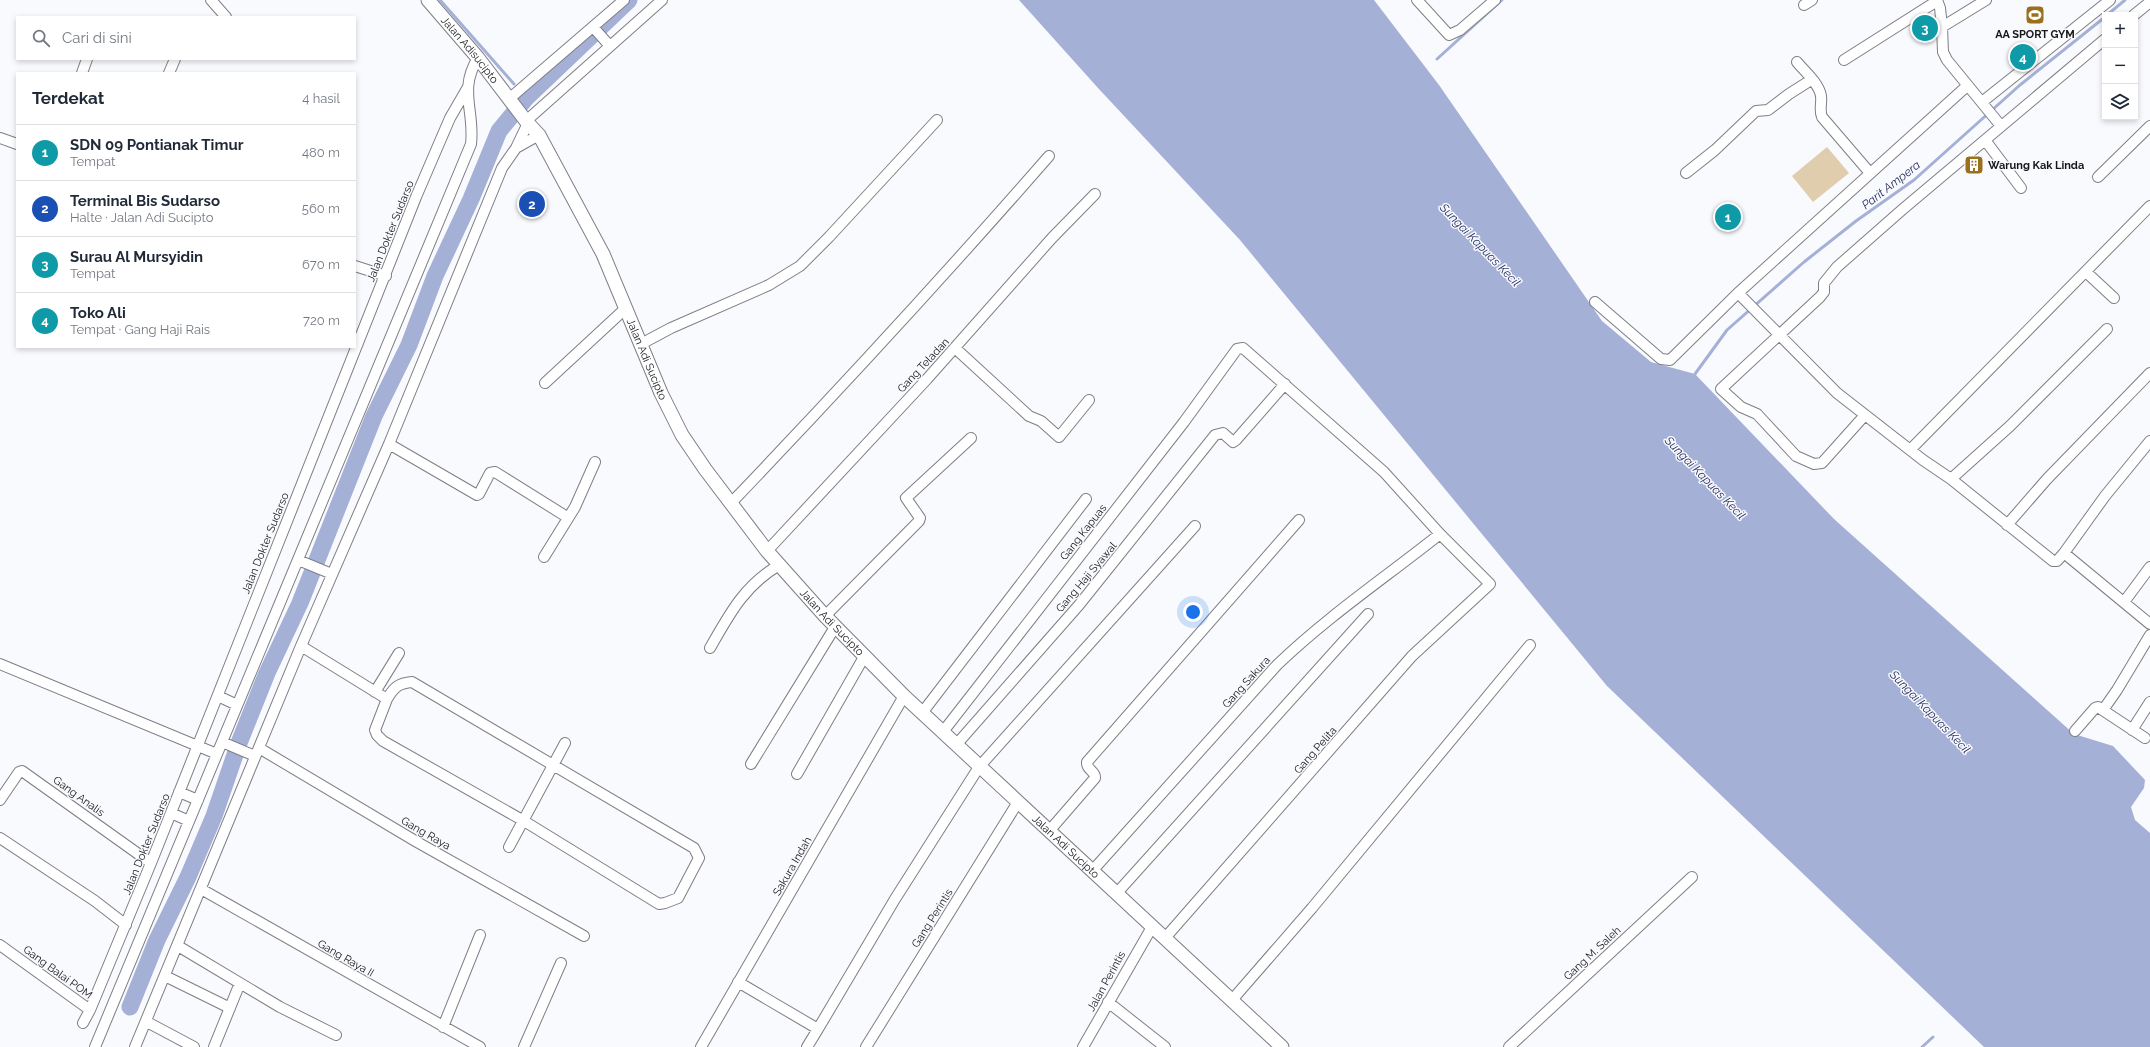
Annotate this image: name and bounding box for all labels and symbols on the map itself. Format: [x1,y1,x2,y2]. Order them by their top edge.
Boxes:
sports icon: AA SPORT GYM [2024,4,2046,26]
pin: 3 [1912,13,1938,43]
street label: Jalan Adisucipto [438,14,501,86]
place label: AA SPORT GYM [1995,28,2075,41]
pin: 4 [2010,42,2036,72]
building icon: Warung Kak Linda [1963,154,1985,176]
water label: Parit Ampera [1859,158,1923,212]
place label: Warung Kak Linda [1988,159,2084,172]
street label: Jalan Dokter Sudarso [364,178,417,284]
pin: 2 [519,189,545,219]
water label: Sungai Kapuas Kecil [1436,200,1523,289]
pin: 1 [1715,202,1741,232]
street label: Jalan Adi Sucipto [624,317,670,403]
street label: Gang Teladan [895,335,952,395]
water label: Sungai Kapuas Kecil [1661,433,1748,522]
street label: Jalan Dokter Sudarso [239,490,292,596]
street label: Gang Kapuas [1057,502,1109,563]
street label: Gang Haji Syawal [1053,540,1119,615]
street label: Jalan Adi Sucipto [797,587,867,659]
your location [1183,602,1203,622]
street label: Gang Sakura [1220,654,1273,711]
water label: Sungai Kapuas Kecil [1886,667,1973,756]
street label: Gang Pelita [1291,724,1339,777]
street label: Gang Analis [51,773,107,819]
street label: Jalan Dokter Sudarso [120,791,173,897]
street label: Jalan Adi Sucipto [1029,812,1102,881]
street label: Gang Raya [399,814,453,853]
street label: Sakura Indah [770,834,815,898]
street label: Gang Perintis [909,886,956,950]
street label: Gang M. Saleh [1561,924,1623,983]
street label: Gang Raya II [315,937,376,980]
street label: Gang Balai POM [21,943,95,1002]
street label: Jalan Perintis [1085,949,1128,1014]

